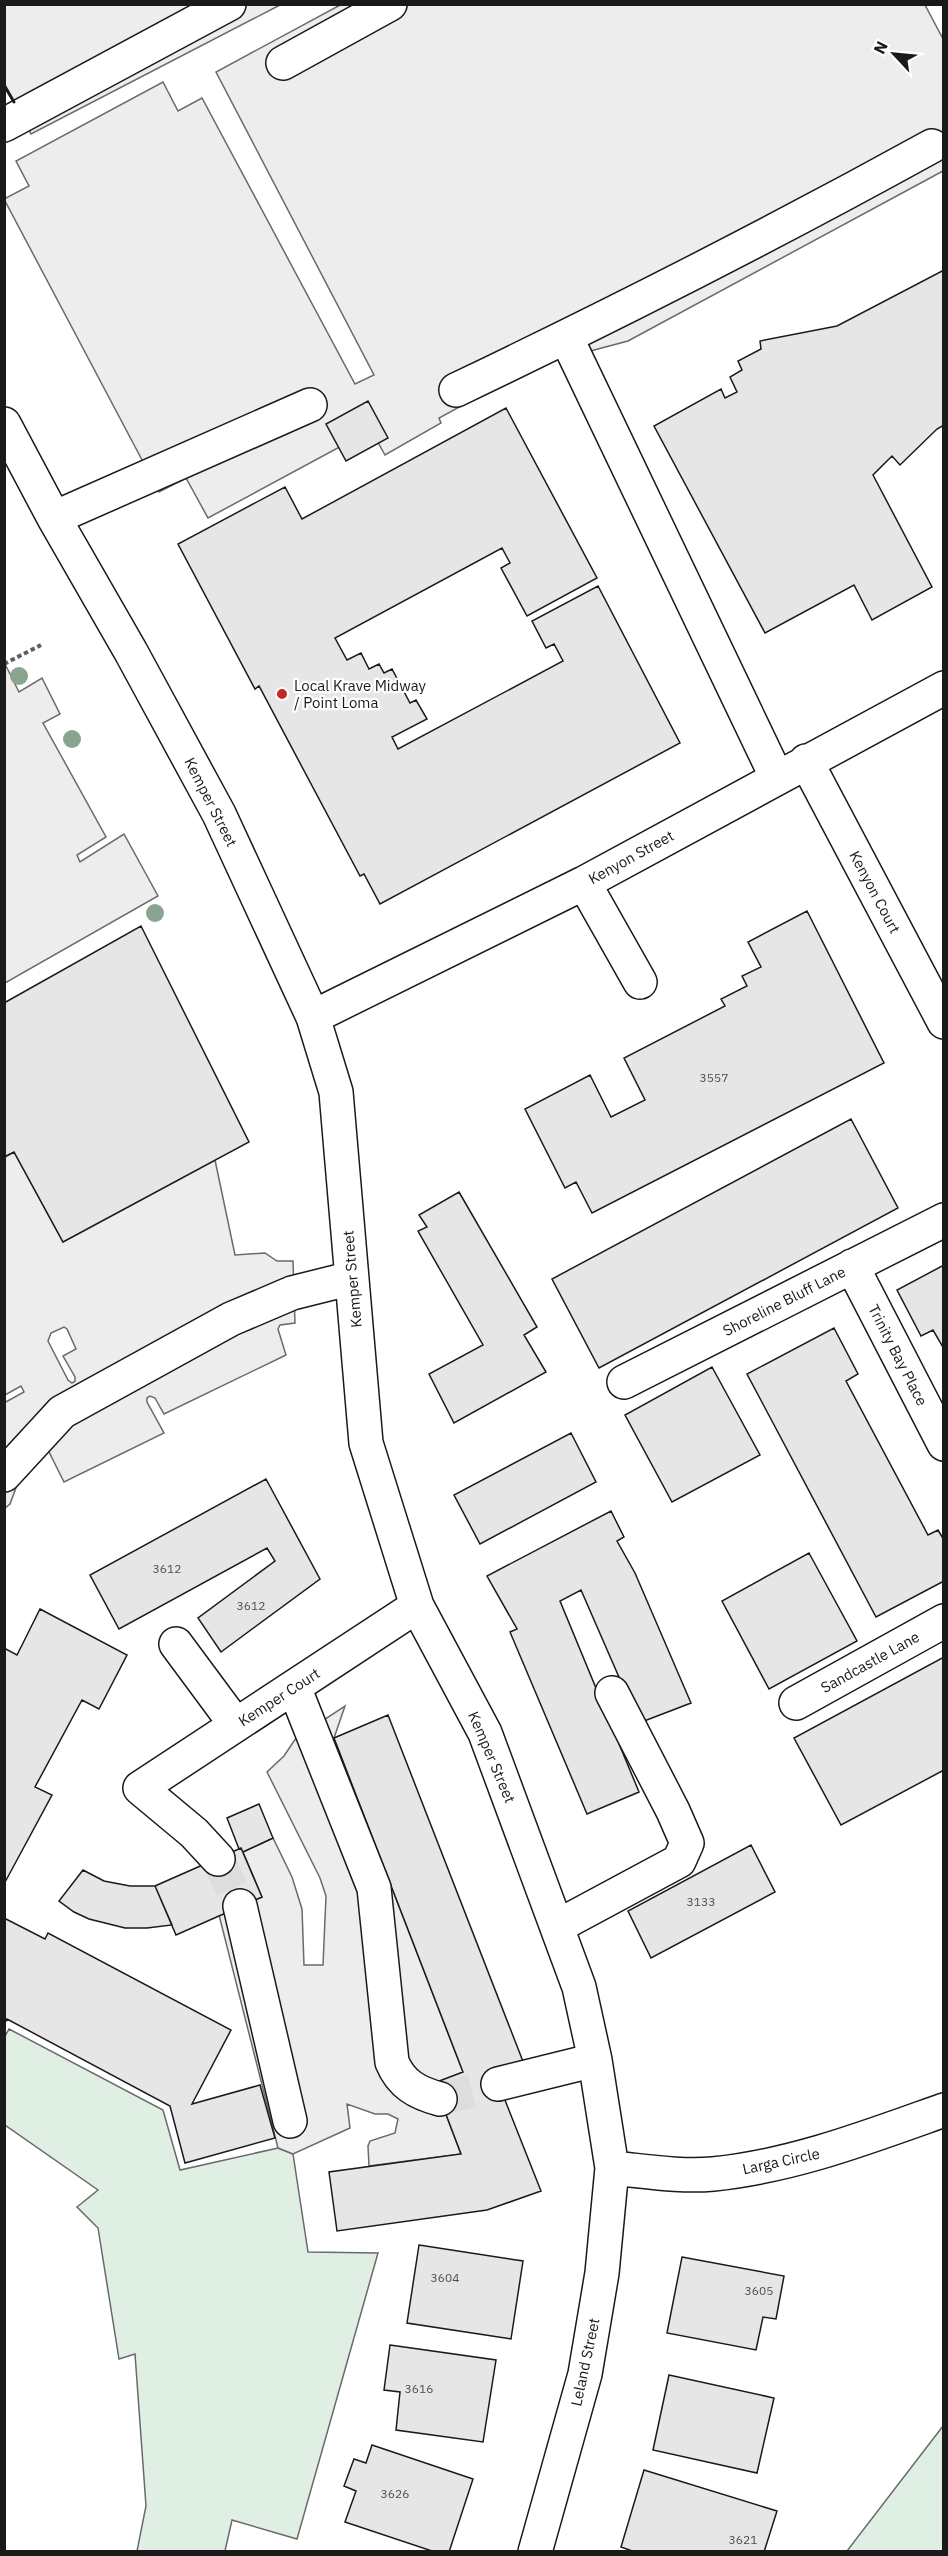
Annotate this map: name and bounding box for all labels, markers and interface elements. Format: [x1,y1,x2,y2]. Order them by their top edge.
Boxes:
north arrow [864,24,924,84]
text: N [869,38,892,57]
place label: Local Krave Midway / Point Loma [294,676,427,712]
marker: Local Krave Midway / Point Loma [275,687,289,701]
street label: Kemper Street [180,754,242,850]
street label: Kenyon Street [585,826,677,888]
street label: Kenyon Court [845,847,905,937]
house number: 3557 [700,1070,728,1085]
street label: Kemper Street [338,1230,366,1328]
street label: Shoreline Bluff Lane [719,1262,849,1340]
street label: Trinity Bay Place [864,1301,932,1409]
house number: 3612 [153,1561,181,1576]
house number: 3612 [237,1598,265,1613]
street label: Sandcastle Lane [817,1627,923,1697]
street label: Kemper Court [235,1664,323,1730]
street label: Kemper Street [464,1708,520,1806]
house number: 3133 [687,1894,715,1909]
street label: Larga Circle [741,2144,821,2178]
house number: 3604 [431,2270,459,2285]
house number: 3605 [745,2283,773,2298]
street label: Leland Street [566,2316,604,2408]
house number: 3616 [405,2381,433,2396]
house number: 3626 [381,2486,409,2501]
house number: 3621 [729,2532,757,2547]

